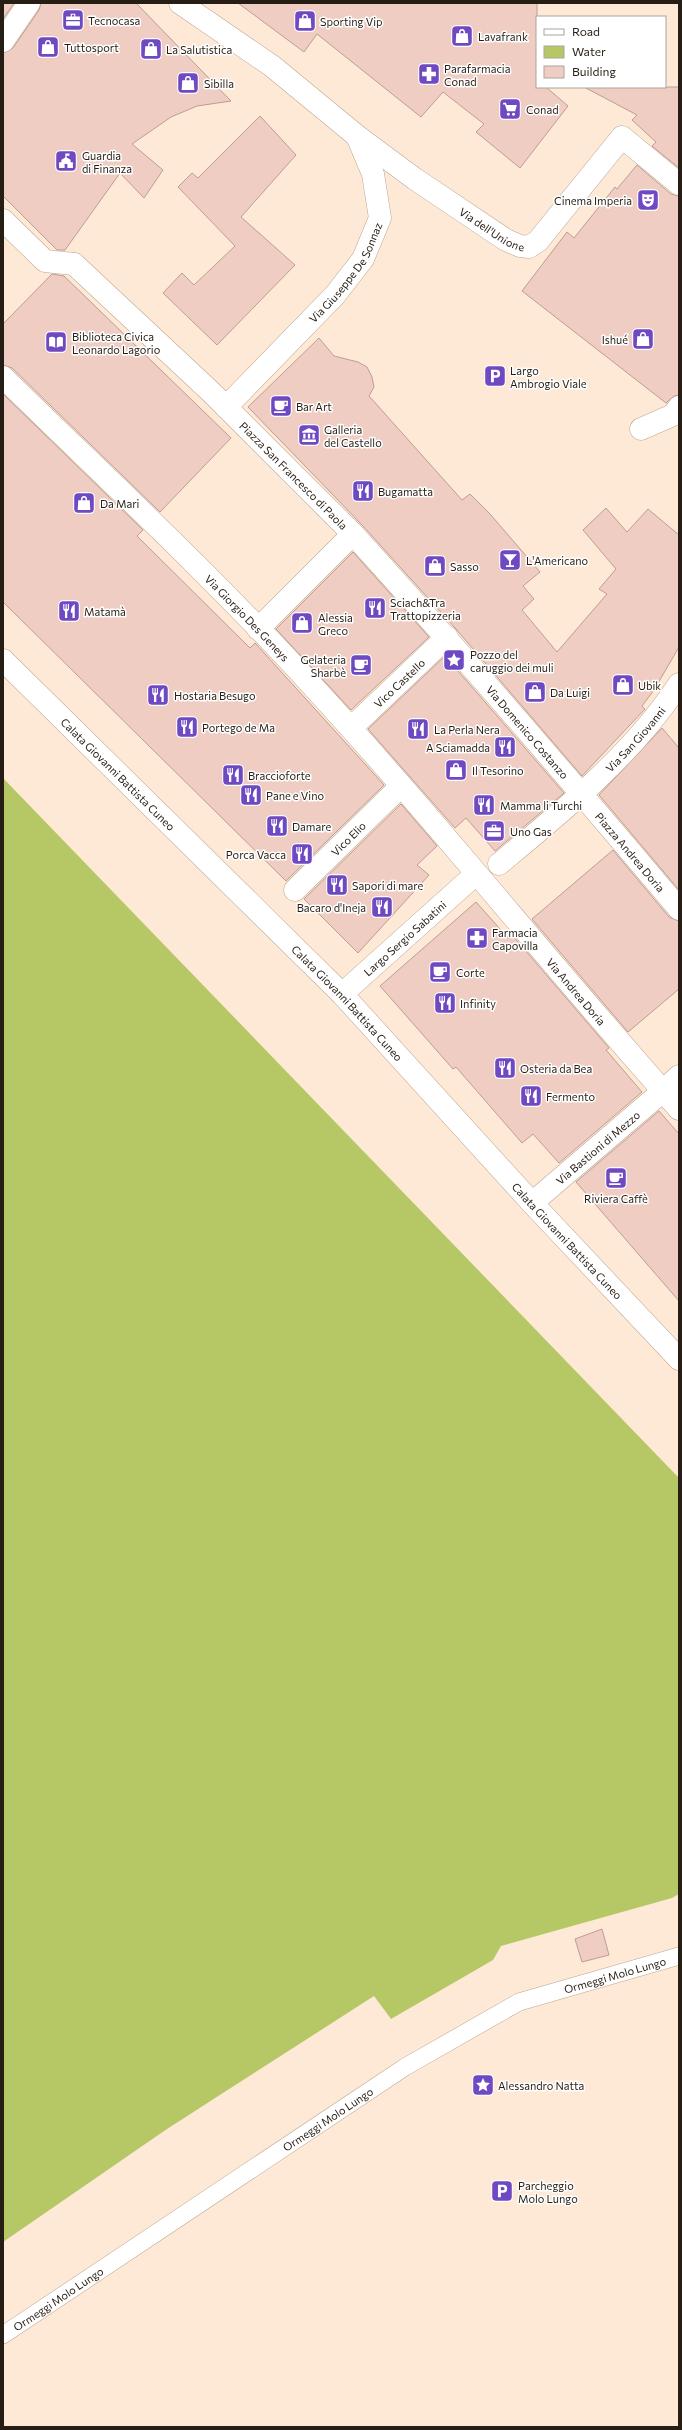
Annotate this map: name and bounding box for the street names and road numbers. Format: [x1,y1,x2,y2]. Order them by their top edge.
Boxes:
street label: Via dell'Unione [457,204,525,253]
street label: Via Giuseppe De Sonnaz [306,220,384,325]
street label: Piazza San Francesco di Paola [238,419,351,532]
street label: Via Giorgio Des Geneys [203,572,292,663]
street label: Vico Castello [371,655,427,710]
street label: Via Domenico Costanzo [484,682,572,781]
street label: Via San Giovanni [602,704,667,774]
street label: Calata Giovanni Battista Cuneo [59,715,178,833]
street label: Piazza Andrea Doria [593,809,668,894]
street label: Vico Elio [328,818,368,858]
street label: Largo Sergio Sabatini [361,898,449,978]
street label: Calata Giovanni Battista Cuneo [289,942,406,1063]
street label: Via Andrea Doria [544,955,609,1027]
street label: Via Bastioni di Mezzo [553,1107,642,1187]
street label: Calata Giovanni Battista Cuneo [510,1180,626,1302]
street label: Ormeggi Molo Lungo [562,1954,668,1995]
street label: Ormeggi Molo Lungo [280,2084,375,2153]
street label: Ormeggi Molo Lungo [10,2263,106,2333]

